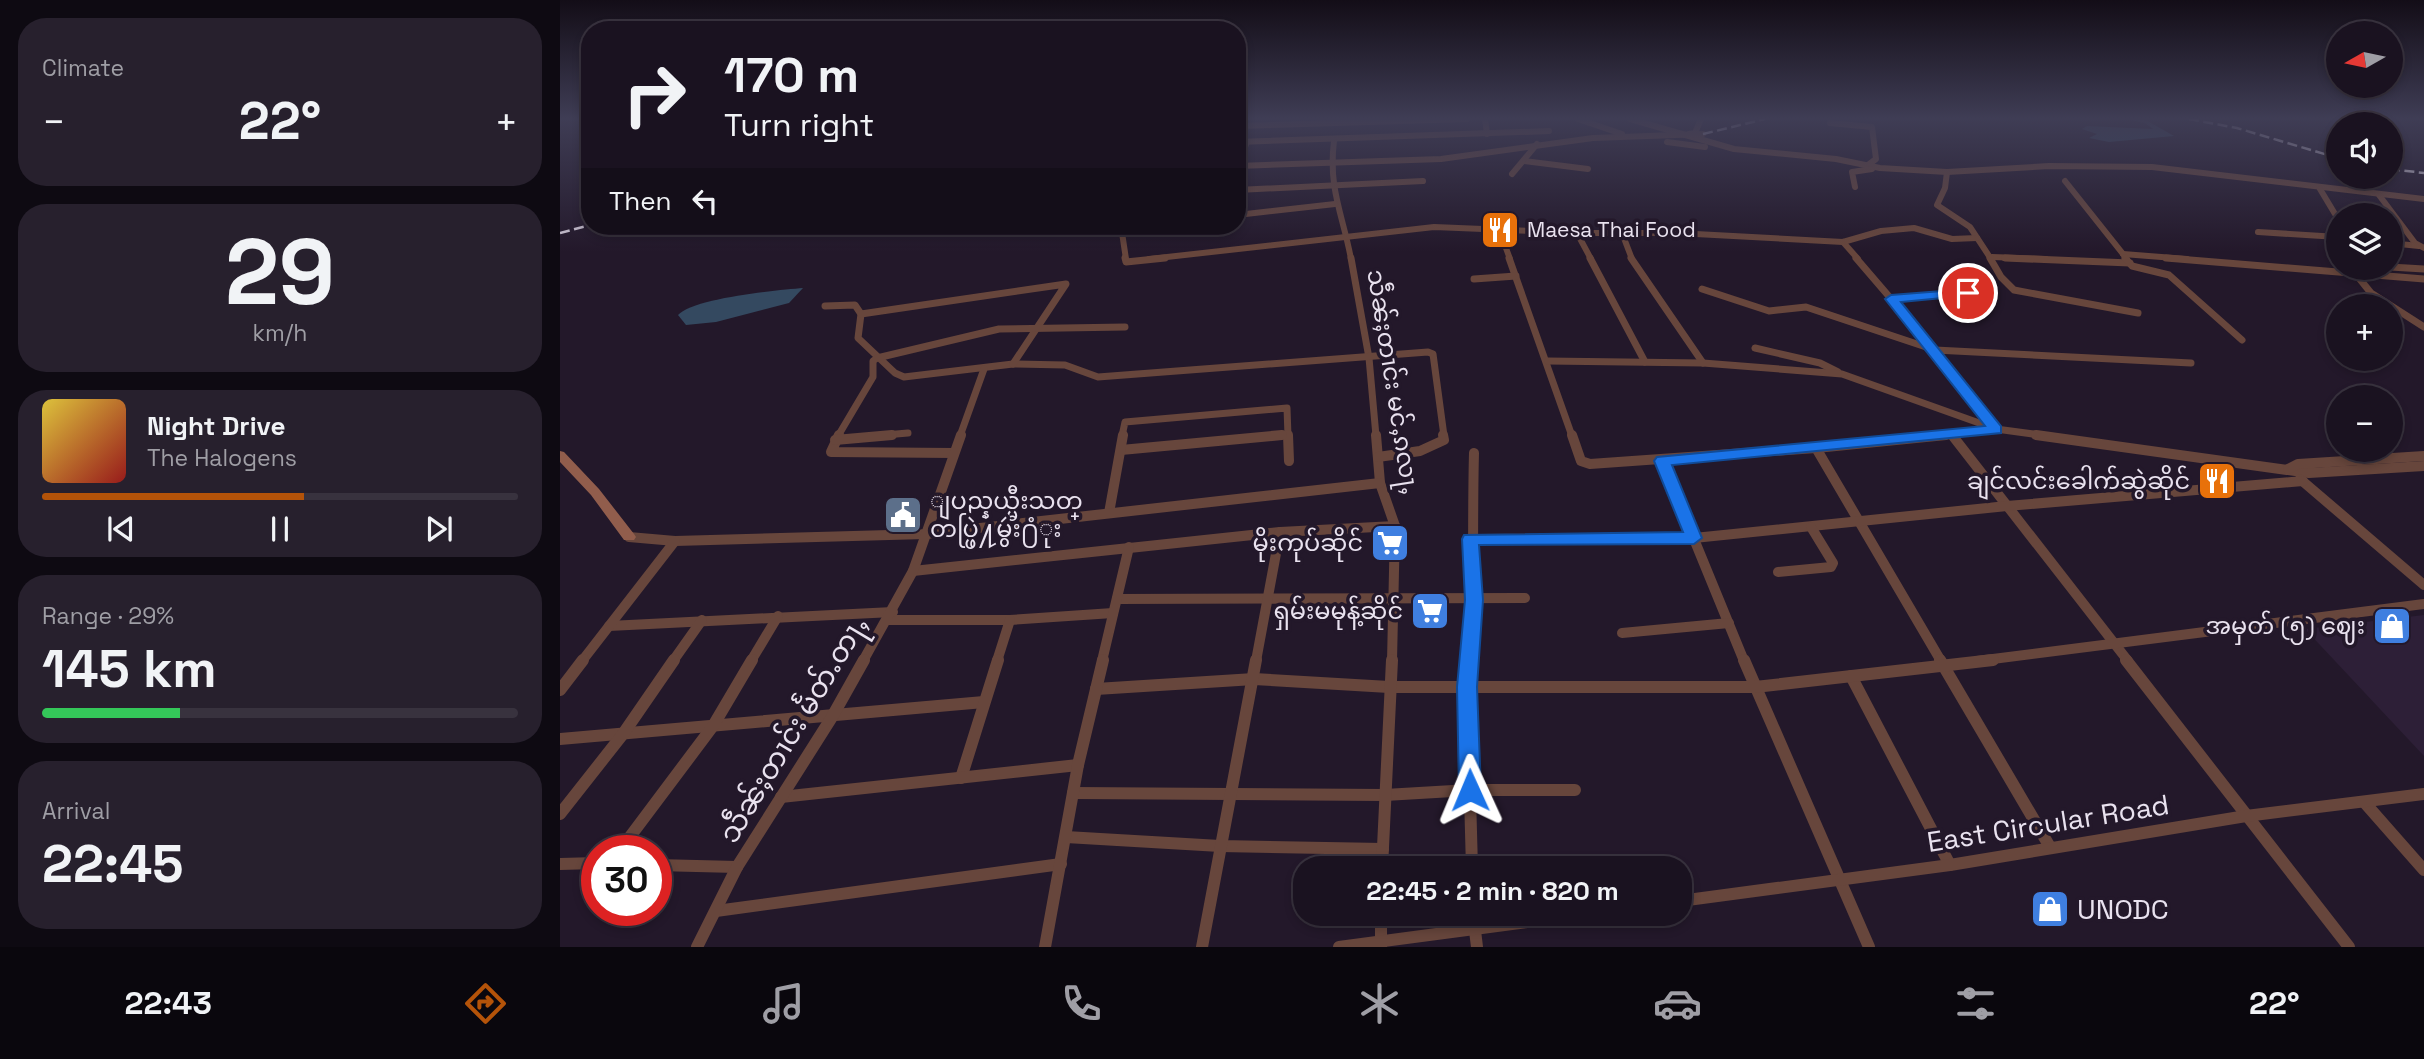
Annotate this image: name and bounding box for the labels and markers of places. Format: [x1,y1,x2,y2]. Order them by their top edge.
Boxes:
restaurant icon: Maesa Thai Food [1479,209,1521,251]
place label: Maesa Thai Food [1527,216,1696,243]
pin [1938,263,1998,323]
restaurant icon: ချင်လင်းခေါက်ဆွဲဆိုင် [2196,460,2238,502]
place label: ချင်လင်းခေါက်ဆွဲဆိုင် [1967,465,2190,500]
place label: ျပည္နယ္မီးသတ္ တပ္ဖြဲ႔မွဴး႐ံုး [930,485,1083,549]
public building icon: ျပည္နယ္မီးသတ္ တပ္ဖြဲ႔မွဴး႐ံုး [882,494,924,536]
supermarket icon: မိုးကုပ်ဆိုင် [1369,522,1411,564]
place label: မိုးကုပ်ဆိုင် [1253,527,1363,562]
supermarket icon: ရှမ်းမမုန့်ဆိုင် [1409,590,1451,632]
place label: ရှမ်းမမုန့်ဆိုင် [1273,595,1403,630]
shop icon: အမှတ် (၅) ဈေး [2371,605,2413,647]
place label: အမှတ် (၅) ဈေး [2205,610,2365,645]
shop icon: UNODC [2029,888,2071,930]
place label: UNODC [2077,891,2169,927]

